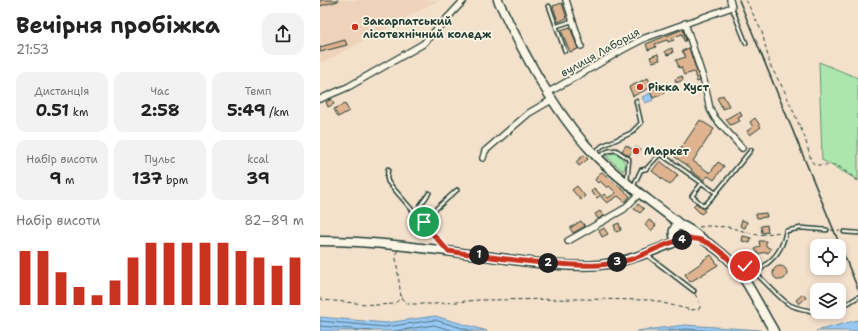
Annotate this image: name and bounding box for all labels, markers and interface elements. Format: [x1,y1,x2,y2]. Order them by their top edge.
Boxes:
text: Вечірня пробіжка [16,11,220,40]
button: share [262,13,304,55]
place label: Закарпатський лісотехнічний коледж [363,14,492,42]
marker: Закарпатський лісотехнічний коледж [350,22,360,32]
street label: вулиця Лаборця [558,24,643,80]
text: 21:53 [16,41,49,58]
place label: Рікка Хуст [648,80,709,95]
marker: Рікка Хуст [635,82,645,92]
text: Дистанція [35,84,89,99]
text: Час [151,84,169,99]
text: Темп [245,84,271,99]
text: 0.51 [36,99,69,121]
text: 2:58 [140,99,180,121]
text: 5:49 [227,99,266,121]
text: km [69,105,88,120]
text: /km [266,105,289,120]
place label: Маркет [644,144,690,159]
marker: Маркет [631,146,641,156]
text: Набір висоти [26,152,98,167]
text: Пульс [145,152,175,167]
text: kcal [247,152,269,167]
text: 9 [49,167,61,189]
text: 137 [132,167,162,189]
text: 39 [246,167,270,189]
text: m [61,173,75,188]
text: bpm [162,173,188,188]
pin [407,205,441,239]
icon: arrive [413,211,435,233]
text: Набір висоти [16,212,101,229]
text: 82–89 m [244,212,304,229]
pin: 4 [672,230,692,250]
text: 4 [678,232,686,247]
map controls [810,239,846,319]
button: locate [810,239,846,275]
pin: 1 [469,245,489,265]
text: 1 [476,247,482,262]
pin [728,249,762,283]
pin: 3 [607,252,627,272]
pin: 2 [538,253,558,273]
text: 3 [613,254,621,269]
text: 2 [544,255,552,270]
icon: check [734,255,756,277]
button: layers [810,283,846,319]

